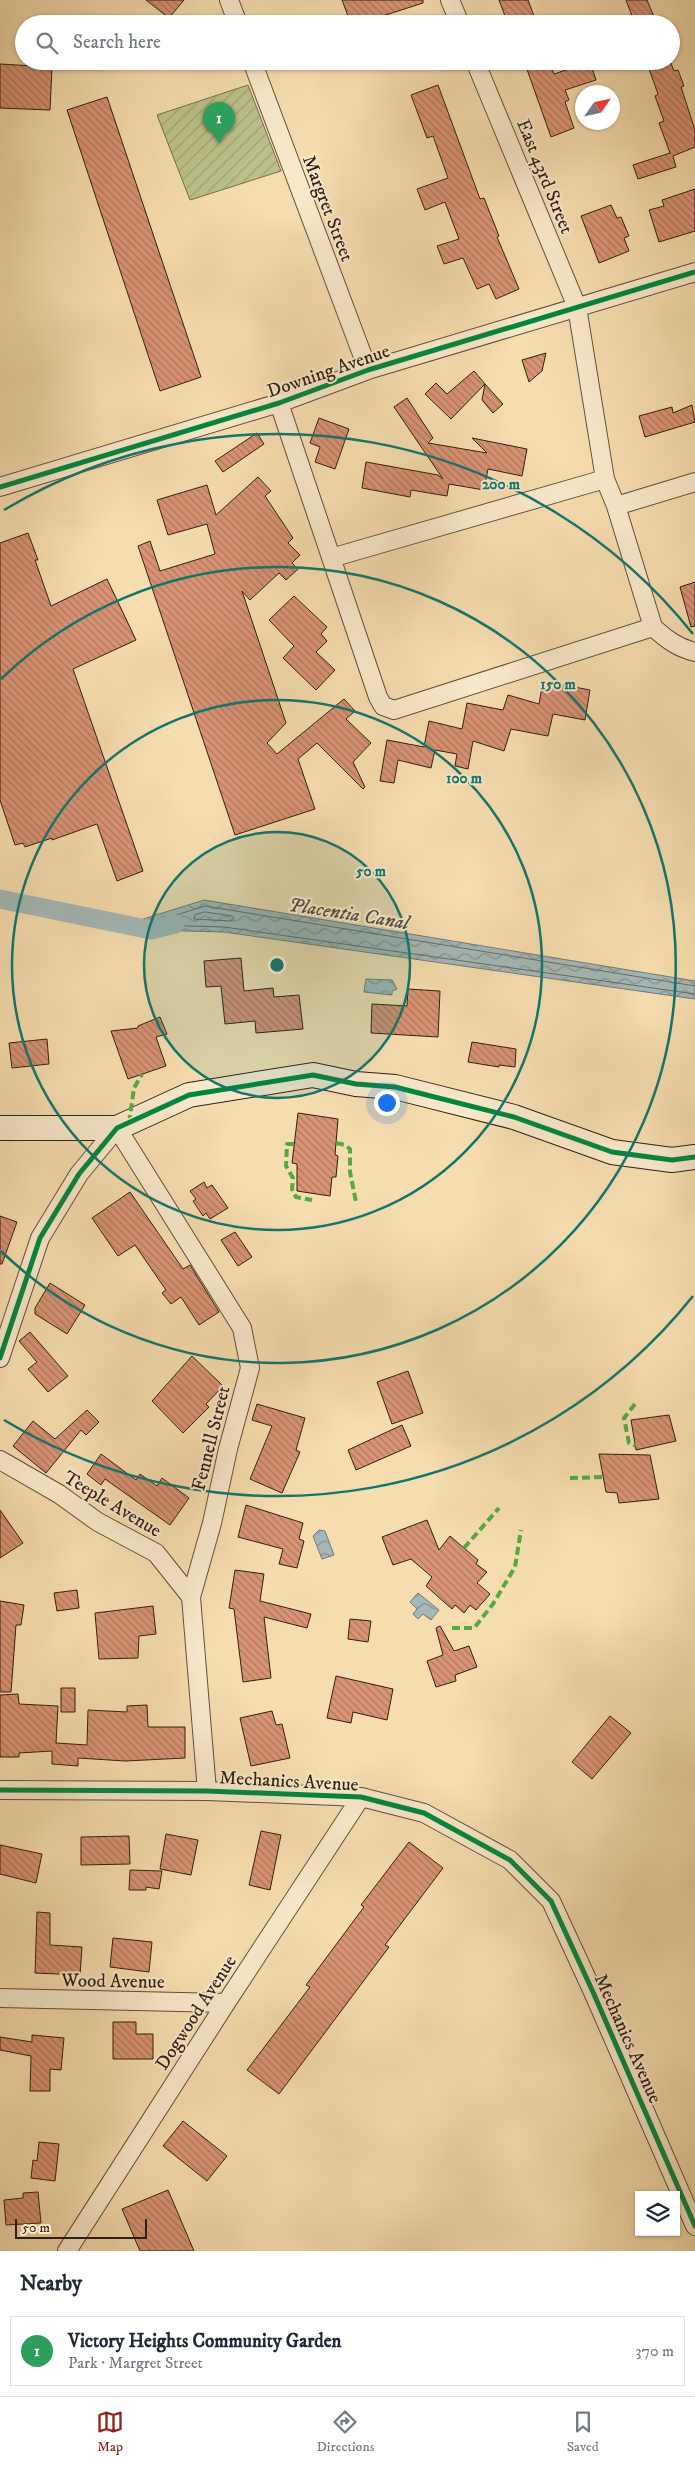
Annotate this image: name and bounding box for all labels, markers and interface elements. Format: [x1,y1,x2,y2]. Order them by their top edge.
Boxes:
search box [15,15,680,70]
icon: search [33,29,61,57]
text: Search here [73,31,161,54]
north arrow [575,85,620,130]
pin: 1 [203,102,235,143]
street label: East 43rd Street [511,116,578,237]
street label: Margret Street [297,152,358,265]
street label: Downing Avenue [264,340,393,403]
text: 200 m [482,475,521,494]
text: 150 m [540,675,576,694]
text: 100 m [446,769,483,788]
text: 50 m [355,862,387,881]
water label: Placentia Canal [287,893,413,937]
centre of rings [268,956,286,974]
your location [374,1090,400,1116]
street label: Fennell Street [187,1384,236,1493]
street label: Teeple Avenue [59,1466,165,1543]
street label: Mechanics Avenue [219,1766,359,1797]
street label: Dogwood Avenue [151,1951,242,2074]
street label: Wood Avenue [60,1969,165,1994]
street label: Mechanics Avenue [589,1970,667,2107]
map controls [635,2191,680,2236]
button: layers [635,2191,680,2236]
scale bar [15,2216,148,2239]
text: 50 m [22,2219,50,2237]
text: Nearby [20,2271,82,2297]
text: Victory Heights Community Garden [68,2330,342,2353]
text: 1 [34,2341,40,2361]
text: 370 m [636,2341,674,2361]
text: Park · Margret Street [68,2353,203,2373]
tab: Map [96,2408,124,2456]
tab: Directions [316,2408,374,2456]
tab: Saved [567,2408,599,2456]

